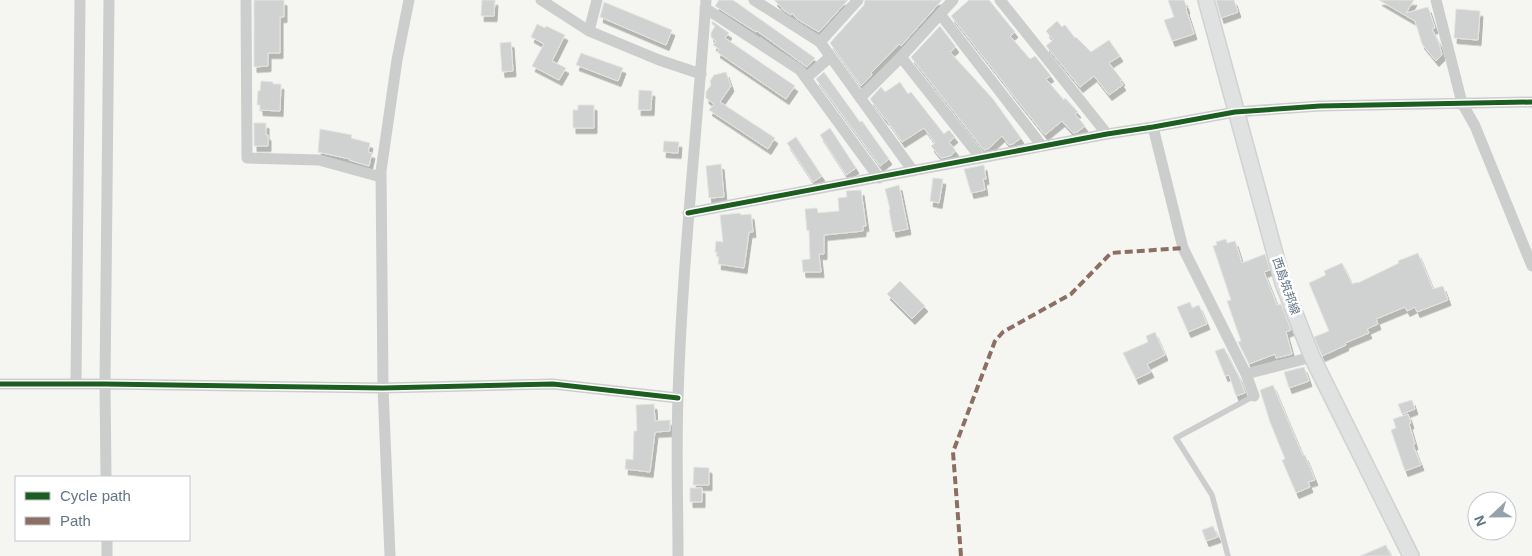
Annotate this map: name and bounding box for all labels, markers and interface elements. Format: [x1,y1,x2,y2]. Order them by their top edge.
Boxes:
street label: 西島筑邦線 [1270,255,1302,317]
legend [15,476,190,541]
text: Cycle path [60,487,131,504]
north arrow [1467,491,1517,541]
text: Path [60,512,91,529]
text: N [1471,513,1489,529]

